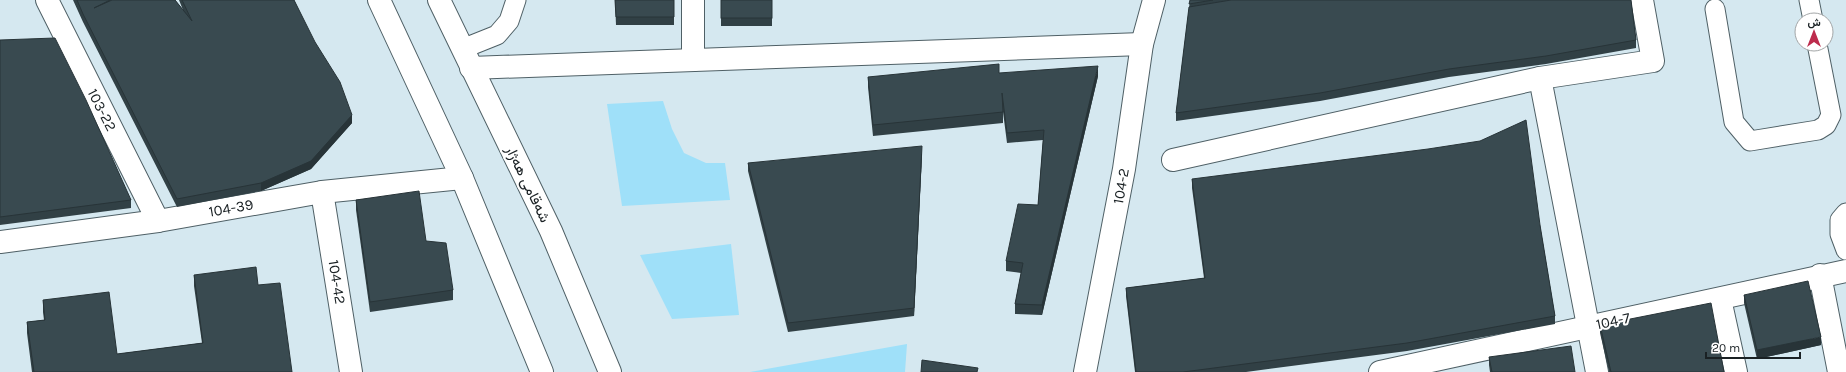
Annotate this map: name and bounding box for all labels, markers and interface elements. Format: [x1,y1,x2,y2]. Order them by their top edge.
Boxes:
north arrow [1794,12,1834,52]
text: ش [1807,16,1821,29]
street label: 103-22 [84,86,120,134]
street label: شەقامی هەژار [500,142,554,226]
street label: 104-2 [1109,167,1133,205]
street label: 104-39 [207,195,255,221]
street label: 104-42 [325,259,349,305]
street label: 104-7 [1594,309,1632,333]
scale bar [1706,334,1800,360]
text: 20 m [1712,341,1740,355]

